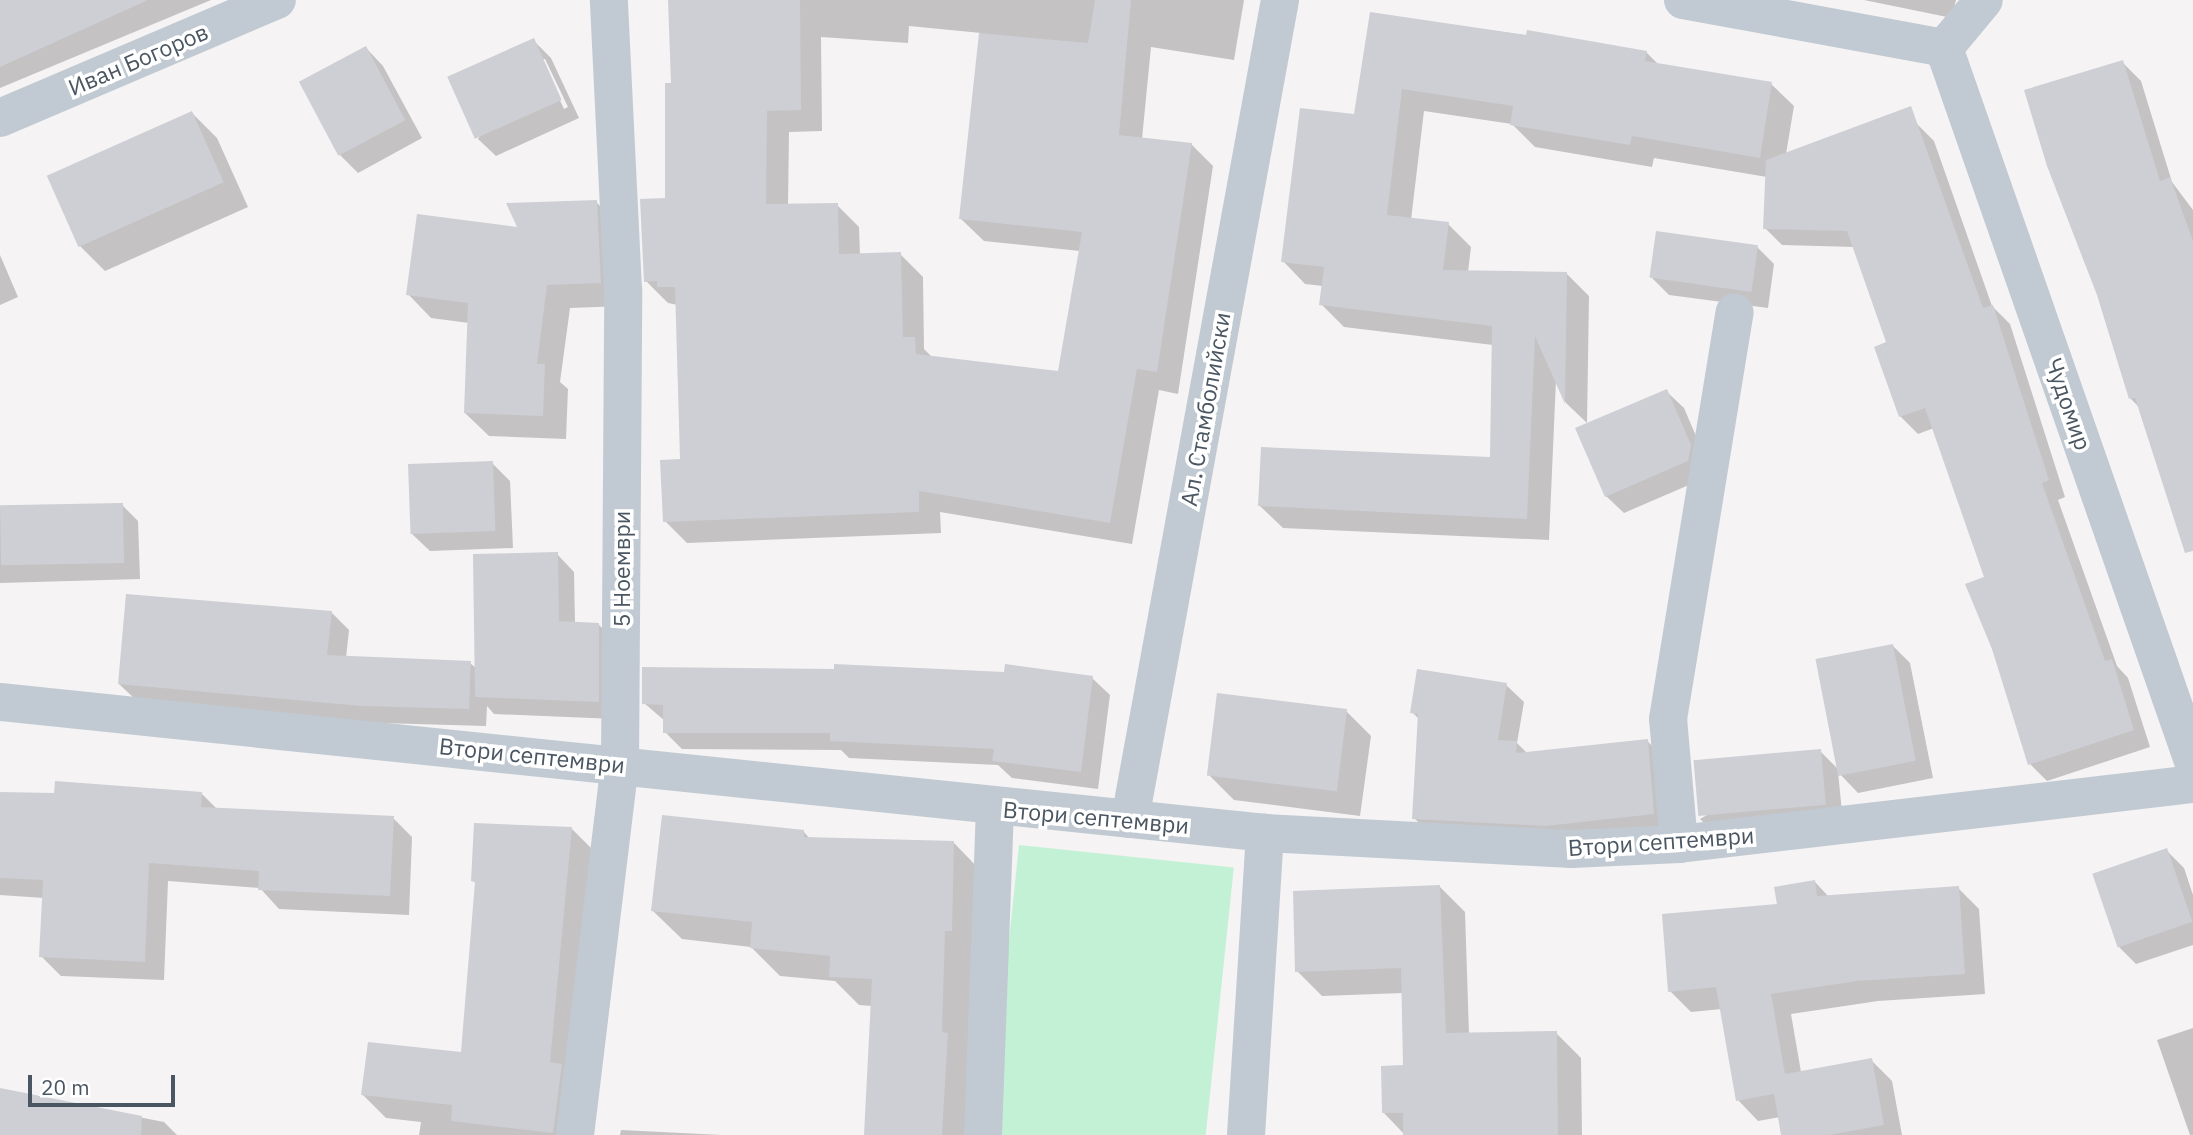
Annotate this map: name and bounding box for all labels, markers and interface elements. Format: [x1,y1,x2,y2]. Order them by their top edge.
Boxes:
street label: Иван Богоров [64,17,212,101]
street label: Ал. Стамболийски [1174,310,1236,508]
street label: Чудомир [2040,354,2098,454]
street label: 5 Ноември [607,511,635,627]
street label: Втори септември [438,732,626,778]
street label: Втори септември [1002,795,1190,839]
street label: Втори септември [1567,821,1755,861]
scale bar [32,1062,178,1106]
text: 20 m [41,1073,90,1101]

